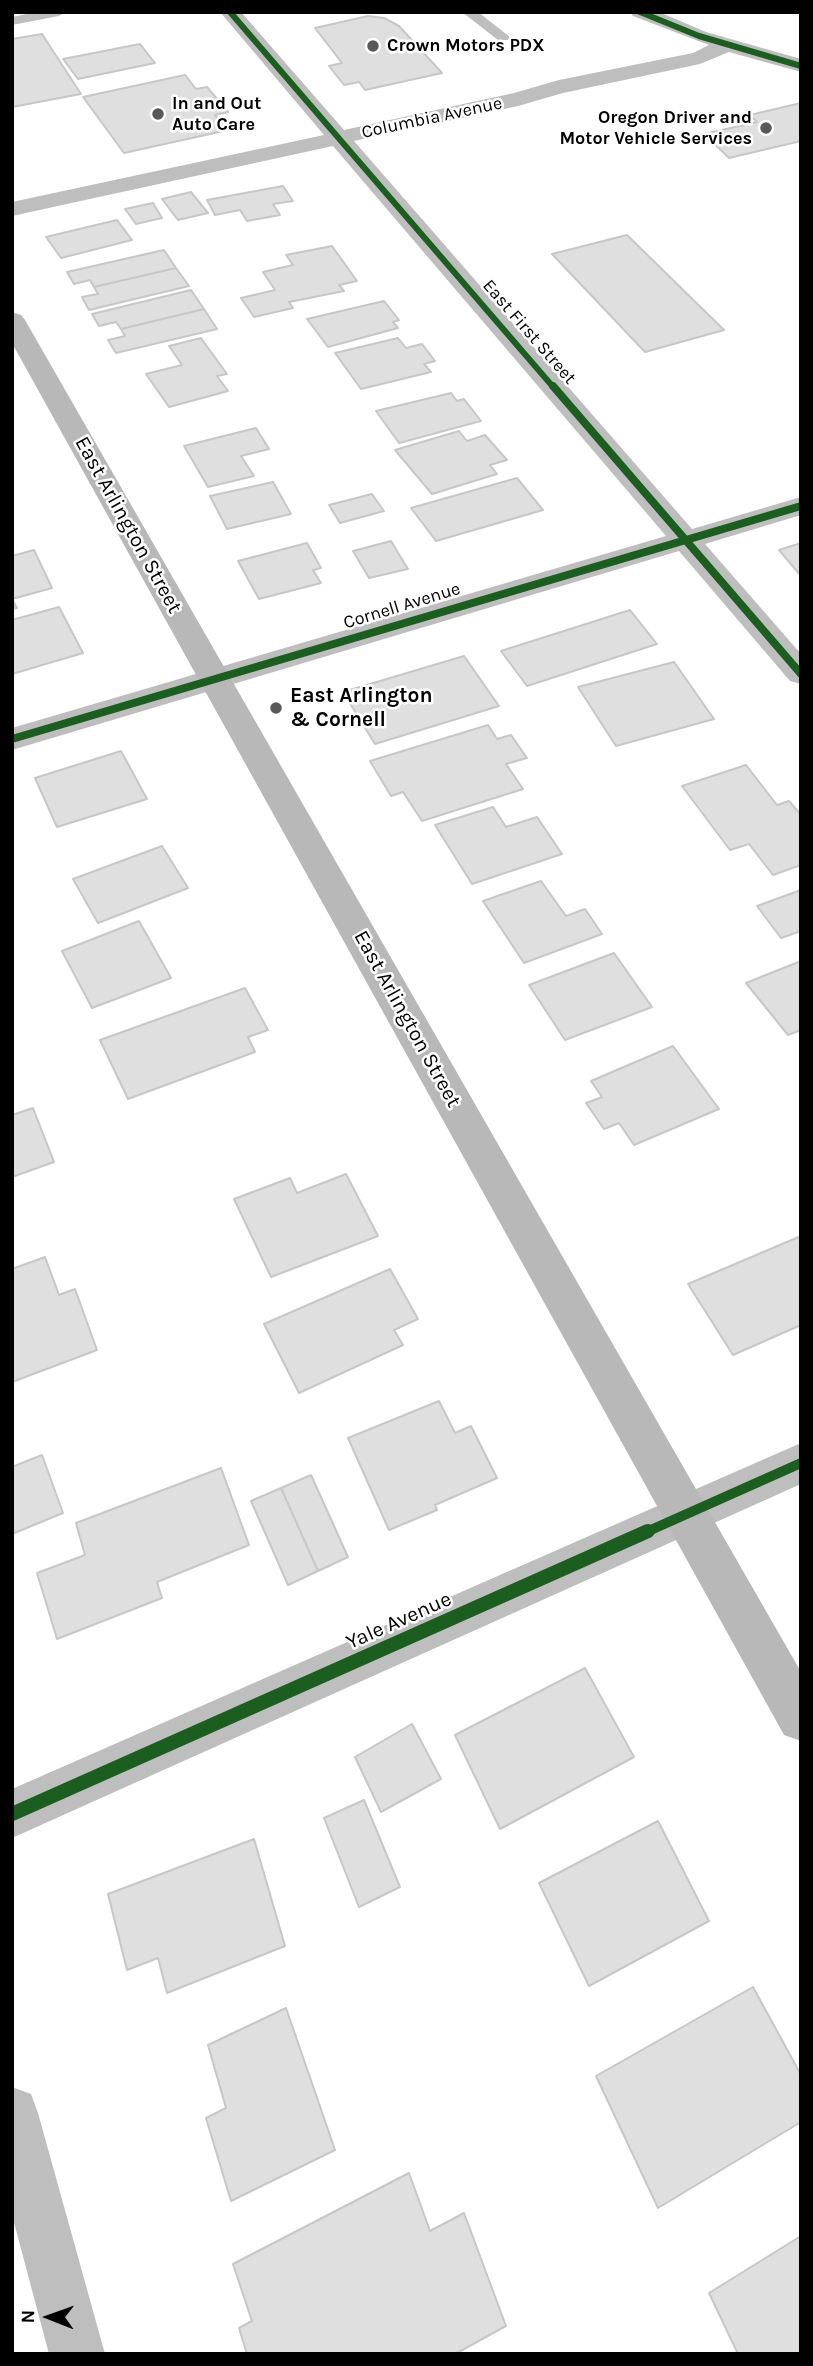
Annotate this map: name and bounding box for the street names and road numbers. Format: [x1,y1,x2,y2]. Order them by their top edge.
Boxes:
street label: Columbia Avenue [360,93,504,143]
street label: East First Street [478,275,580,389]
street label: East Arlington Street [69,432,187,618]
street label: Cornell Avenue [341,578,463,634]
street label: East Arlington Street [348,926,466,1112]
street label: Yale Avenue [342,1587,456,1655]

